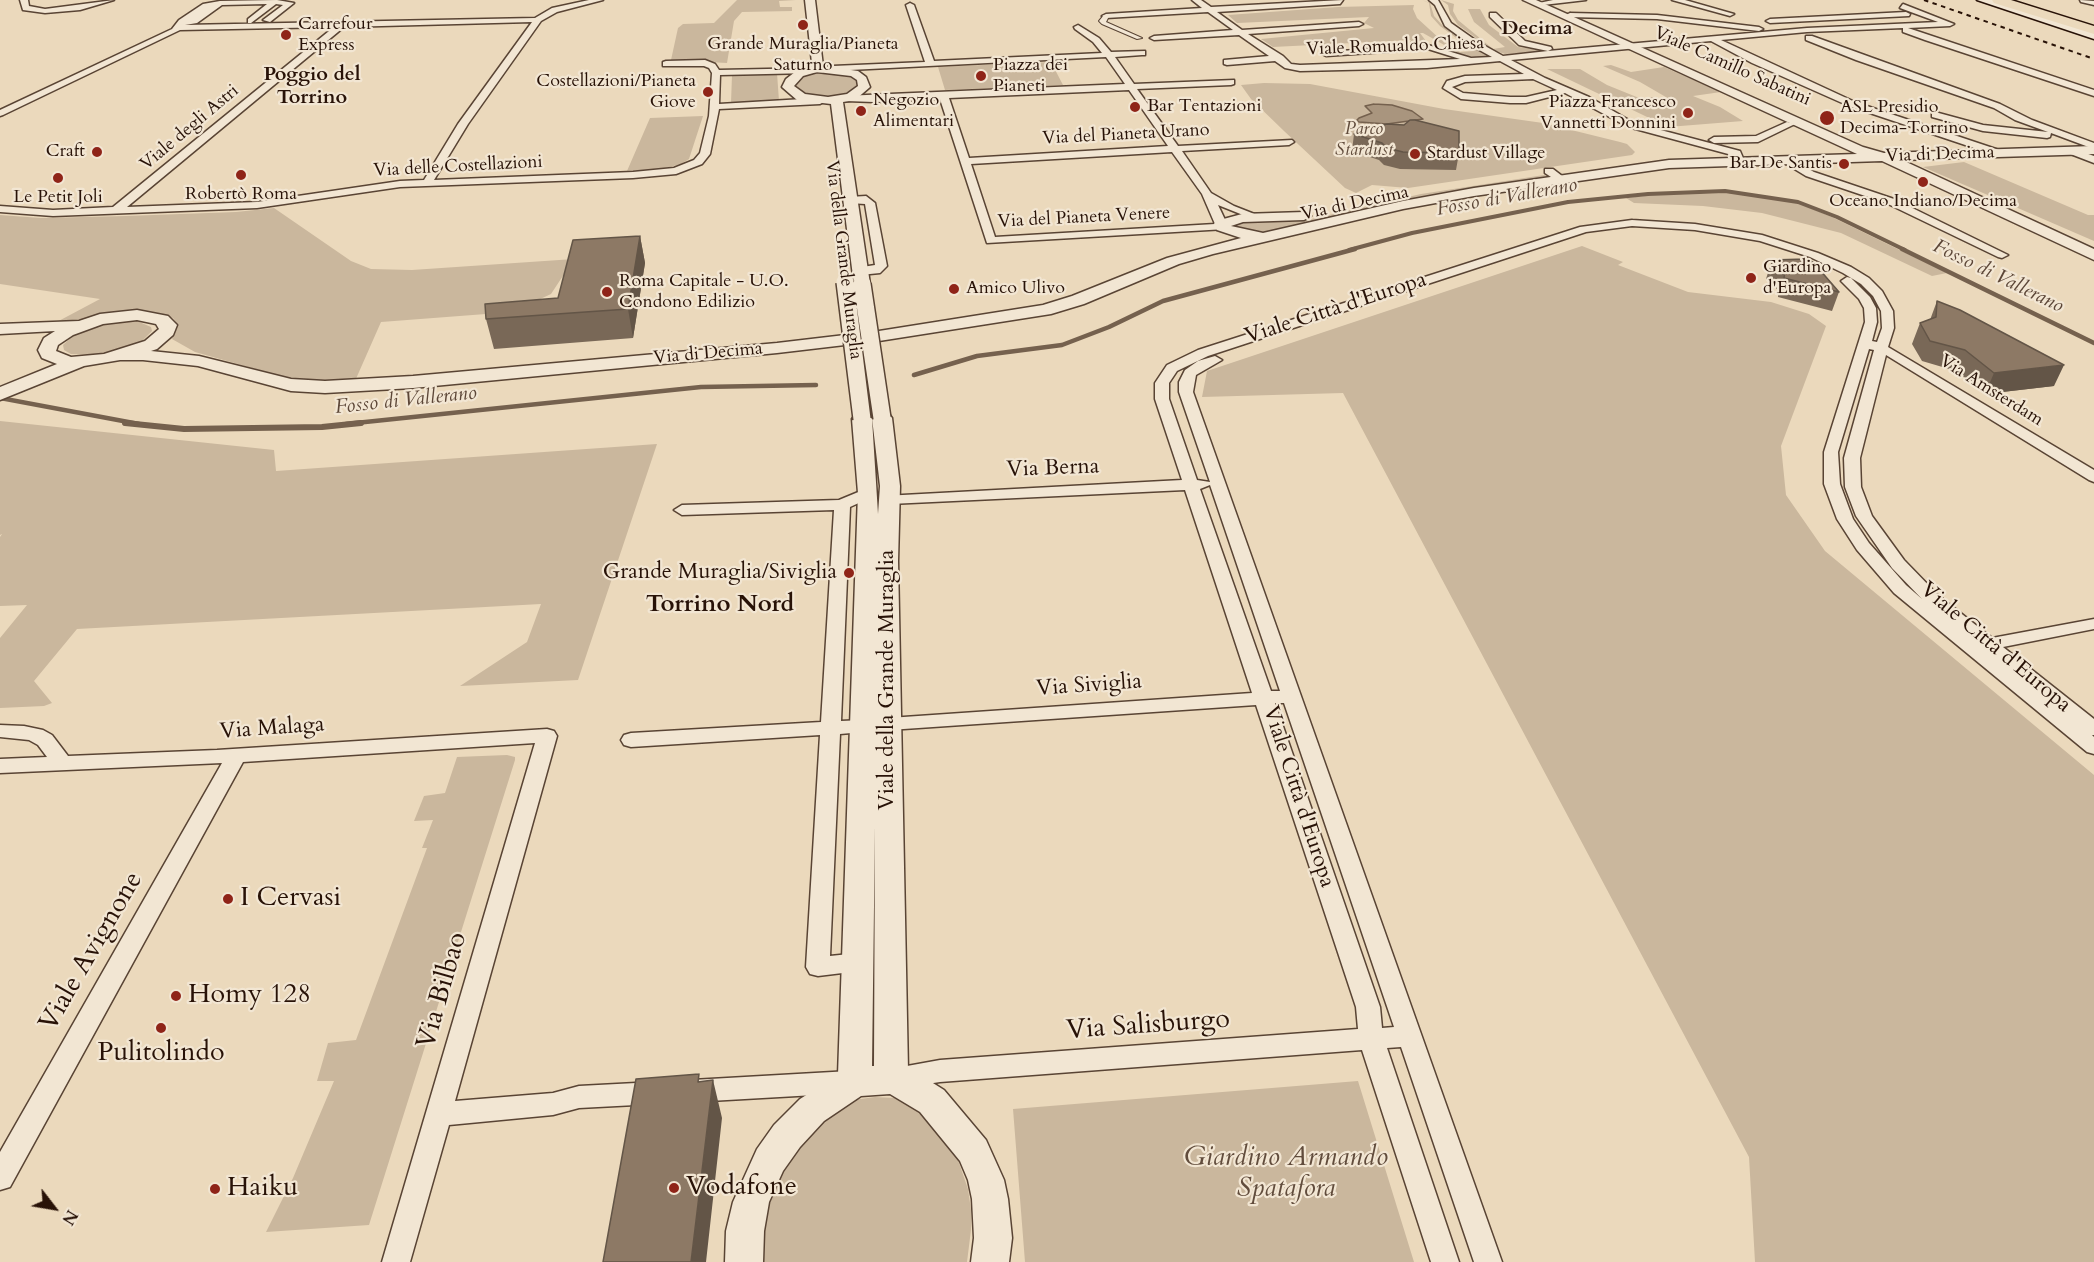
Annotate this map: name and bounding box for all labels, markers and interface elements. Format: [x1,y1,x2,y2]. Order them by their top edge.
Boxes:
place label: Carrefour Express [298,14,373,57]
district label: Decima [1501,17,1573,41]
marker: Grande Muraglia/Pianeta Saturno [796,18,810,32]
street label: Viale Camillo Sabatini [1650,23,1814,111]
marker: Carrefour Express [279,28,293,42]
street label: Viale Romualdo Chiesa [1306,33,1484,61]
place label: Grande Muraglia/Pianeta Saturno [707,34,899,76]
place label: Piazza dei Pianeti [993,55,1068,98]
district label: Poggio del Torrino [263,63,361,110]
marker: Piazza dei Pianeti [974,69,988,83]
place label: Costellazioni/Pianeta Giove [536,71,696,113]
street label: Viale degli Astri [136,80,244,176]
marker: Costellazioni/Pianeta Giove [701,85,715,99]
place label: Negozio Alimentari [873,90,954,132]
place label: Piazza Francesco Vannetti Donnini [1540,92,1676,134]
place label: Bar Tentazioni [1147,96,1262,118]
place label: ASL Presidio Decima-Torrino [1840,97,1968,140]
marker: Bar Tentazioni [1128,100,1142,114]
marker: Negozio Alimentari [854,104,868,118]
marker: Piazza Francesco Vannetti Donnini [1681,106,1695,120]
marker: ASL Presidio Decima-Torrino [1818,109,1836,127]
park label: Parco Stardust [1335,119,1393,162]
street label: Via del Pianeta Urano [1042,120,1210,150]
place label: Craft [46,141,85,163]
street label: Via di Decima [1885,142,1995,168]
place label: Stardust Village [1427,143,1546,165]
marker: Craft [90,145,104,159]
marker: Stardust Village [1408,147,1422,161]
street label: Via delle Costellazioni [373,152,543,182]
place label: Bar De Santis [1729,153,1832,175]
marker: Bar De Santis [1837,157,1851,171]
street label: Via della Grande Muraglia [820,159,866,361]
marker: Robertò Roma [234,168,248,182]
marker: Le Petit Joli [51,171,65,185]
water label: Fosso di Vallerano [1435,174,1579,222]
marker: Oceano Indiano/Decima [1916,175,1930,189]
street label: Via di Decima [1299,182,1411,226]
place label: Robertò Roma [185,184,297,206]
place label: Le Petit Joli [13,187,103,209]
place label: Oceano Indiano/Decima [1829,191,2017,213]
street label: Via del Pianeta Venere [997,203,1171,233]
water label: Fosso di Vallerano [1929,235,2067,319]
place label: Giardino d'Europa [1763,257,1831,300]
street label: Viale Città d'Europa [1242,267,1430,351]
place label: Roma Capitale - U.O. Condono Edilizio [619,271,789,314]
marker: Giardino d'Europa [1744,271,1758,285]
place label: Amico Ulivo [966,278,1065,300]
marker: Amico Ulivo [947,282,961,296]
marker: Roma Capitale - U.O. Condono Edilizio [600,285,614,299]
street label: Via di Decima [653,338,763,370]
street label: Via Amsterdam [1935,351,2047,431]
water label: Fosso di Vallerano [334,382,478,420]
street label: Via Berna [1006,454,1100,484]
street label: Viale della Grande Muraglia [875,550,901,810]
place label: Grande Muraglia/Siviglia [603,560,837,586]
marker: Grande Muraglia/Siviglia [842,566,856,580]
street label: Viale Città d'Europa [1914,577,2076,719]
district label: Torrino Nord [646,591,794,619]
street label: Via Siviglia [1035,669,1143,703]
street label: Viale Città d'Europa [1256,703,1340,891]
street label: Via Malaga [219,712,325,746]
street label: Viale Avignone [33,867,151,1037]
place label: I Cervasi [240,883,341,915]
marker: I Cervasi [221,892,235,906]
street label: Via Bilbao [411,929,475,1053]
place label: Homy 128 [188,980,311,1012]
marker: Homy 128 [169,989,183,1003]
street label: Via Salisburgo [1065,1004,1231,1048]
marker: Pulitolindo [154,1021,168,1035]
place label: Pulitolindo [97,1038,225,1070]
park label: Giardino Armando Spatafora [1184,1143,1388,1206]
place label: Vodafone [686,1172,797,1204]
place label: Haiku [227,1173,298,1205]
north arrow [24,1178,84,1238]
marker: Vodafone [667,1181,681,1195]
marker: Haiku [208,1182,222,1196]
text: N [56,1206,82,1229]

